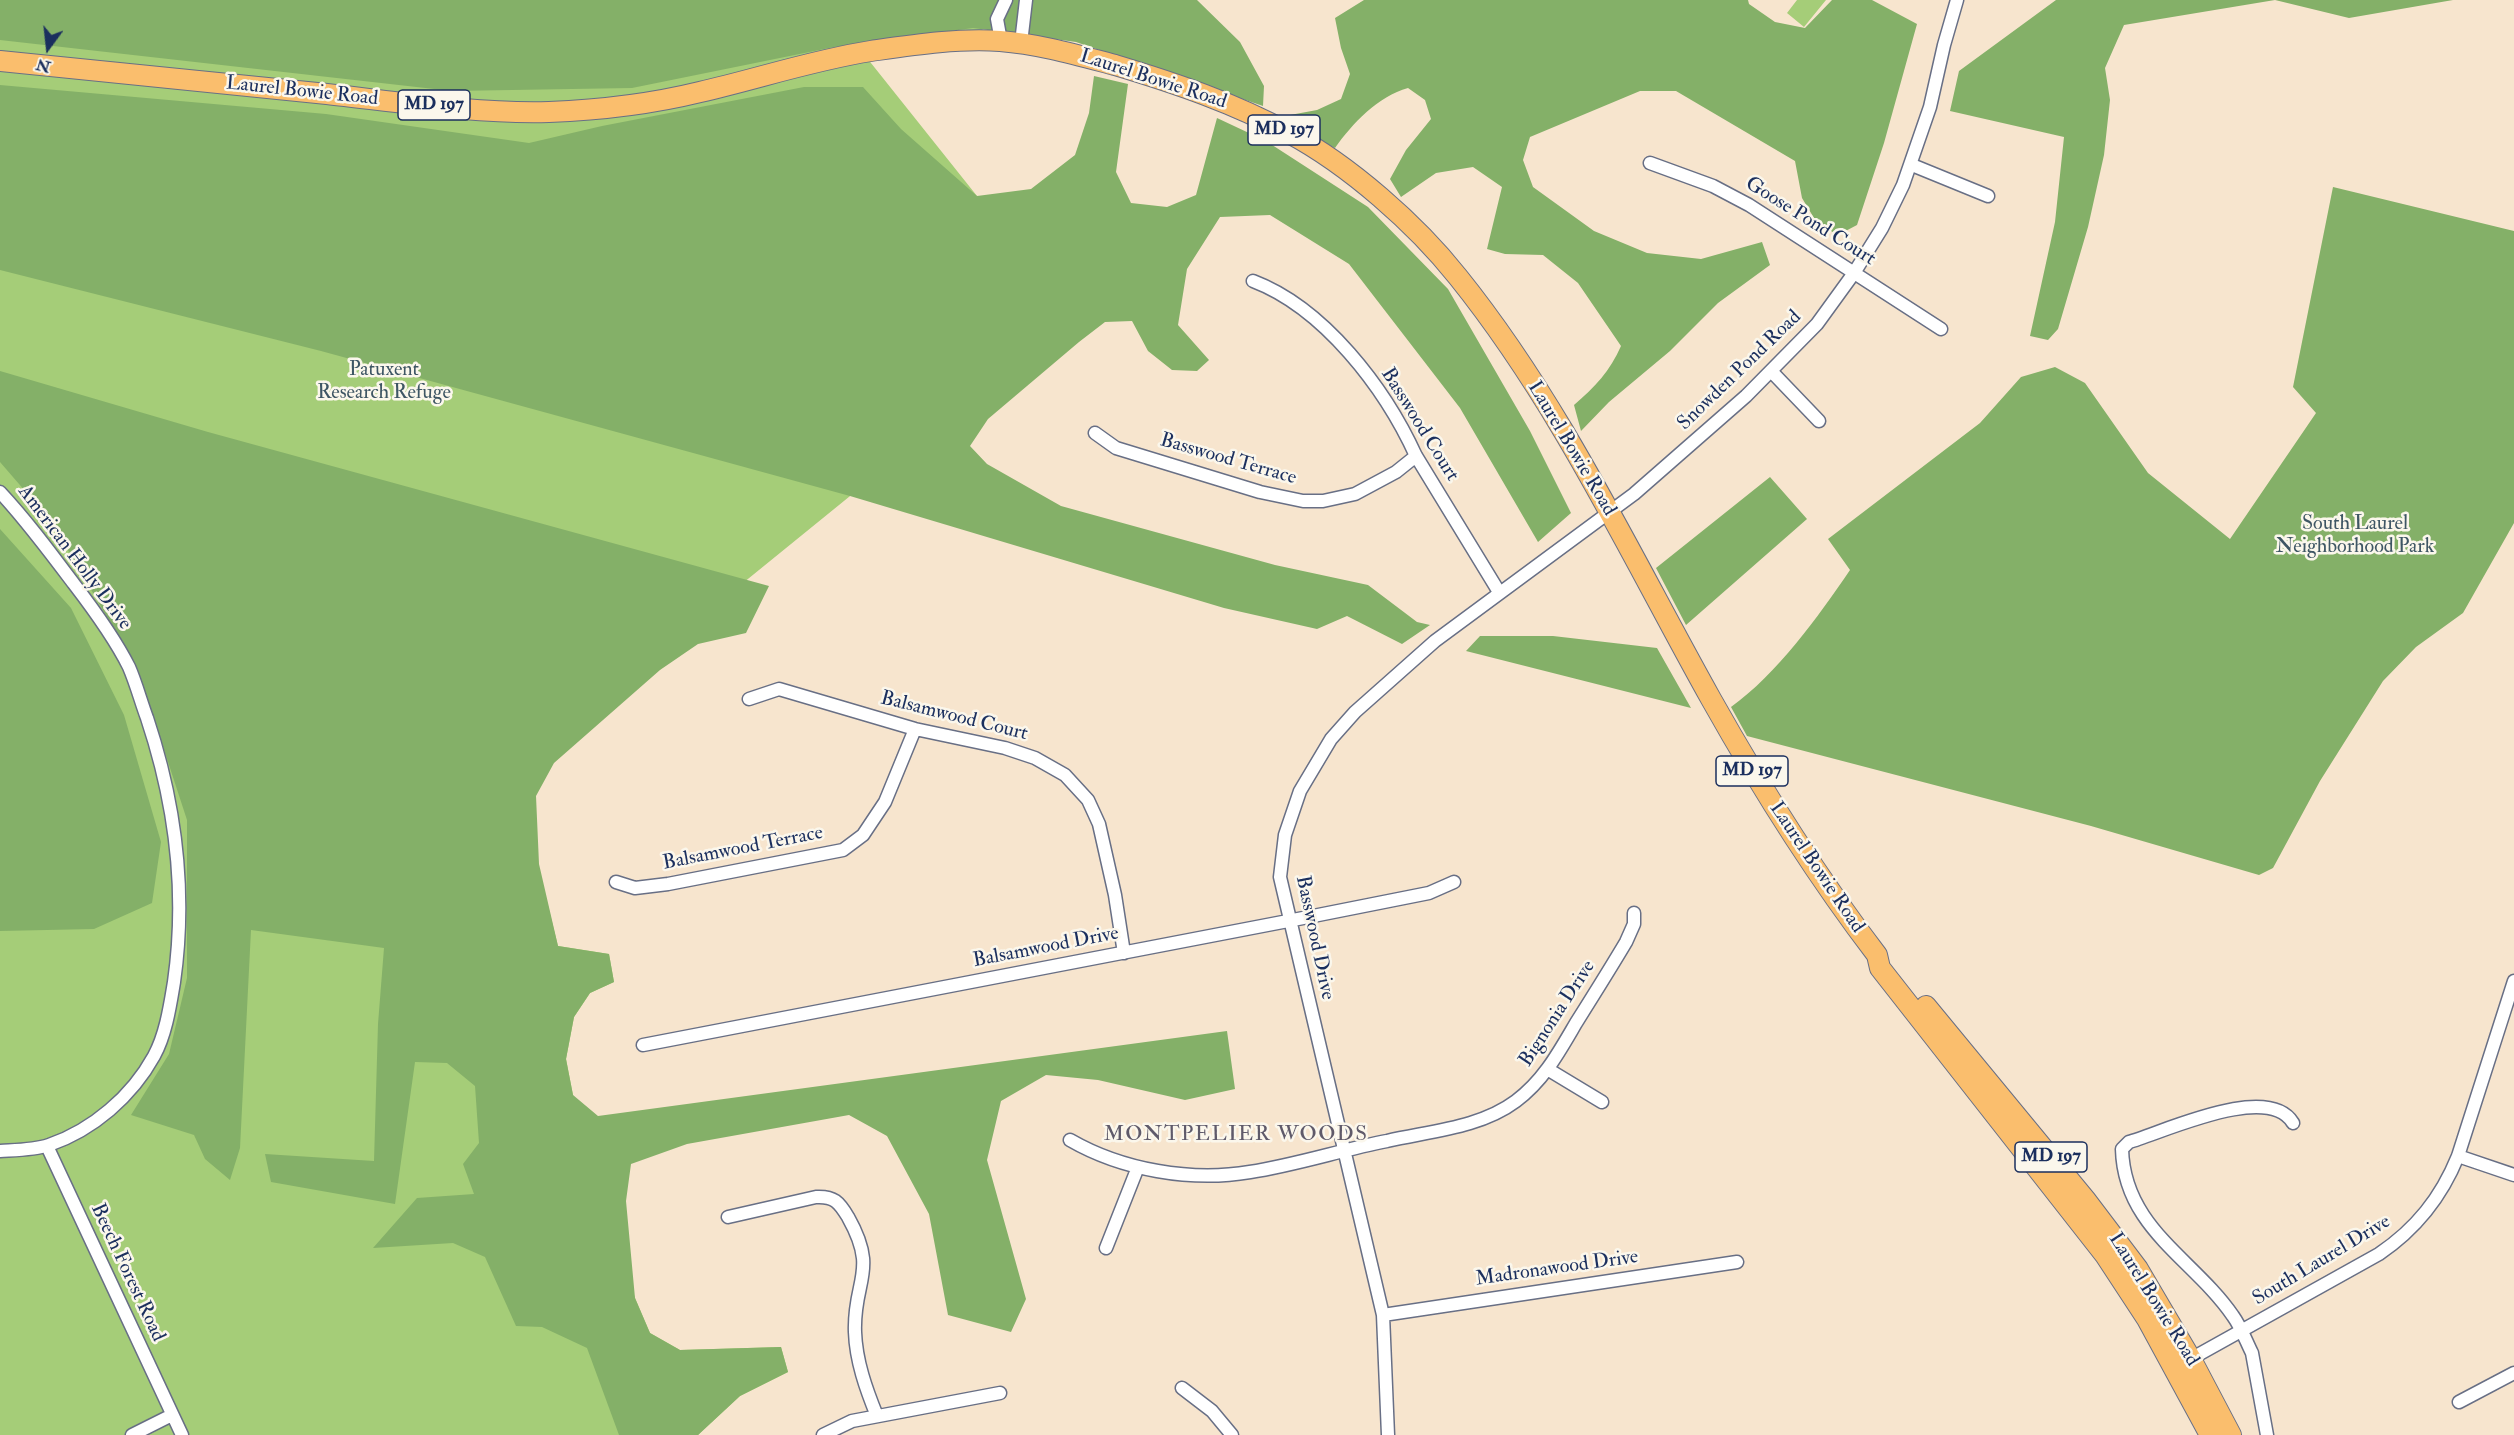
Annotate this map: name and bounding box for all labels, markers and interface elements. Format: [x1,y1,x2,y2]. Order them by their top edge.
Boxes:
north arrow [18,18,78,78]
street label: Laurel Bowie Road [1077,45,1229,115]
text: N [34,54,53,77]
street label: Laurel Bowie Road [225,72,379,112]
road number: MD 197 [398,90,470,120]
road number: MD 197 [1248,115,1320,145]
street label: Goose Pond Court [1740,172,1880,272]
street label: Snowden Pond Road [1673,306,1807,436]
park label: Patuxent Research Refuge [317,359,451,406]
street label: Basswood Court [1375,364,1463,486]
street label: Laurel Bowie Road [1521,377,1621,521]
street label: Basswood Terrace [1157,429,1299,491]
street label: American Holly Drive [12,481,136,635]
park label: South Laurel Neighborhood Park [2276,513,2434,560]
street label: Balsamwood Court [878,687,1030,747]
road number: MD 197 [1716,756,1788,786]
street label: Laurel Bowie Road [1763,798,1869,938]
street label: Balsamwood Terrace [661,822,825,876]
street label: Basswood Drive [1289,874,1339,1002]
street label: Balsamwood Drive [971,922,1121,974]
street label: Bignonia Drive [1515,956,1601,1072]
district label: MONTPELIER WOODS [1104,1122,1368,1148]
road number: MD 197 [2015,1142,2087,1172]
street label: Beech Forest Road [85,1200,169,1346]
street label: South Laurel Drive [2249,1210,2395,1312]
street label: Laurel Bowie Road [2102,1229,2204,1371]
street label: Madronawood Drive [1474,1246,1640,1292]

